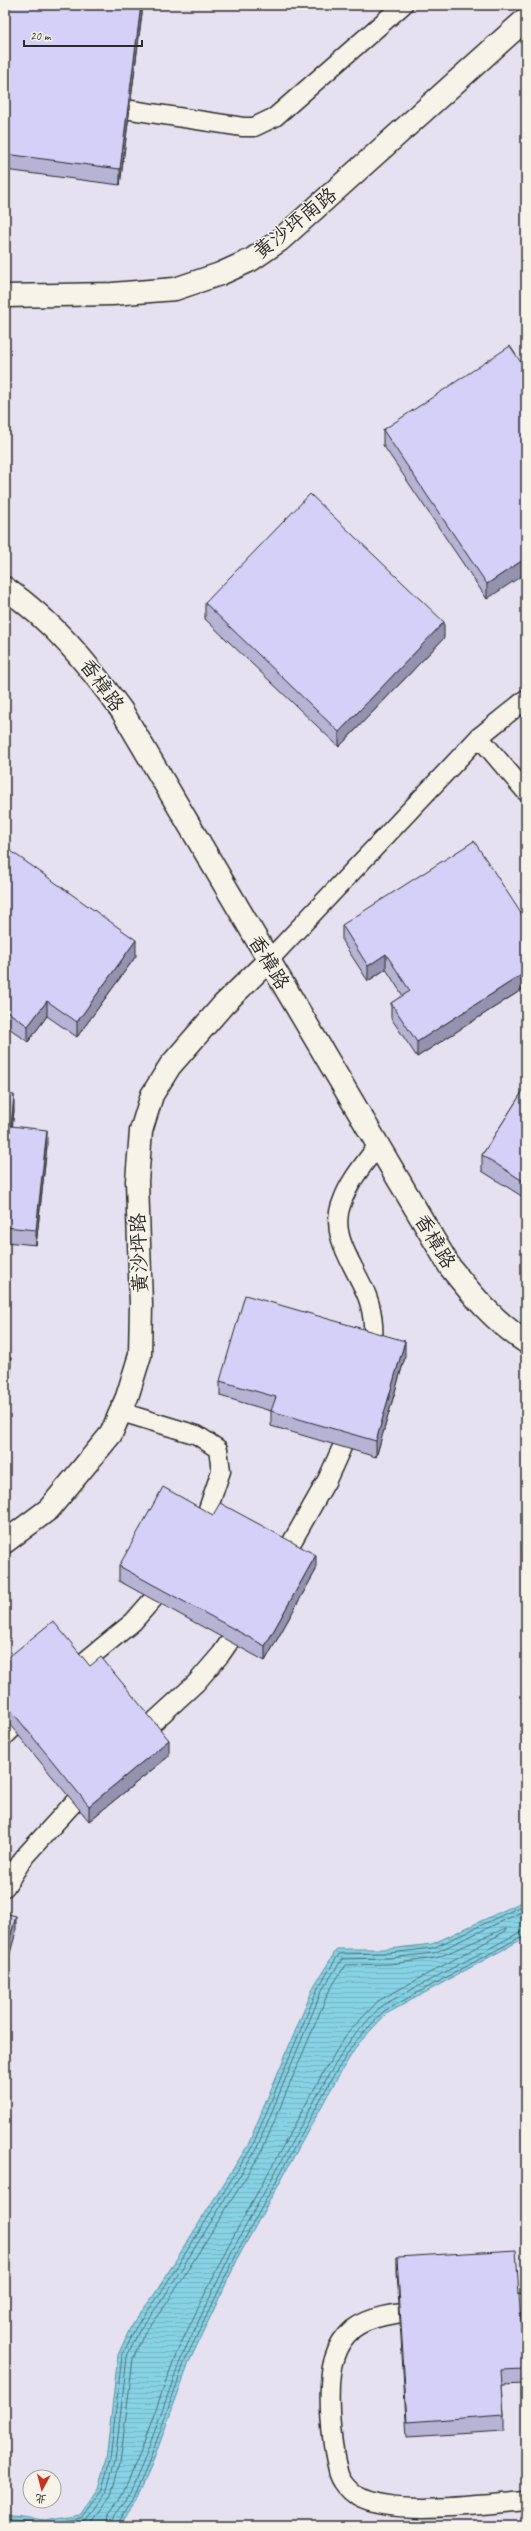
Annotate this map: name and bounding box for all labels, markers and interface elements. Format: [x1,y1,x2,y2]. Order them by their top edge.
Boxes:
scale bar [24,22,142,48]
text: 20 m [30,28,52,44]
street label: 黄沙坪南路 [248,181,343,264]
street label: 香樟路 [74,653,130,717]
street label: 香樟路 [243,930,296,995]
street label: 香樟路 [409,1209,462,1274]
street label: 黄沙坪路 [125,1212,153,1293]
north arrow [22,2469,62,2509]
text: 北 [34,2491,47,2507]

